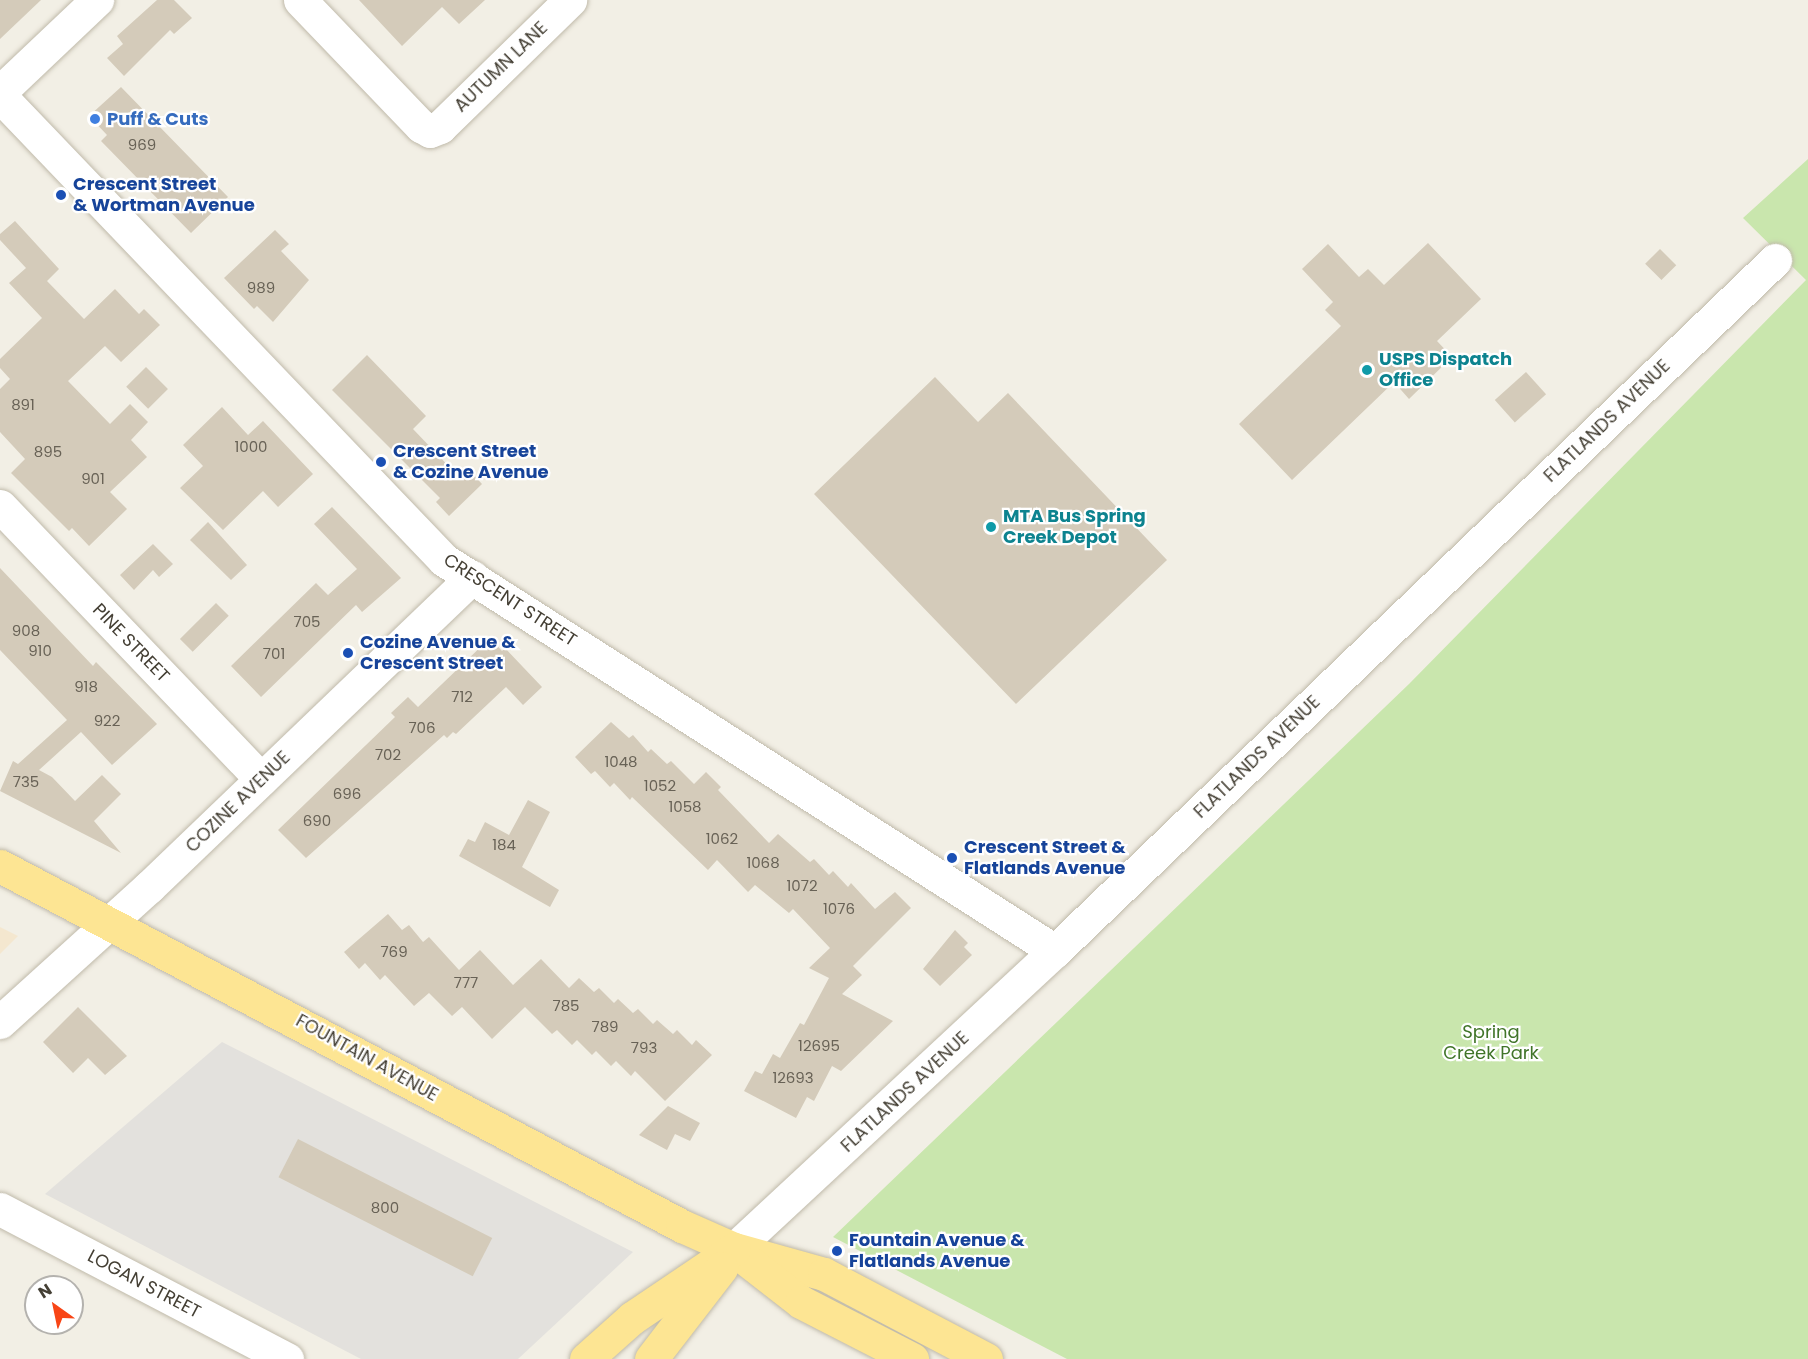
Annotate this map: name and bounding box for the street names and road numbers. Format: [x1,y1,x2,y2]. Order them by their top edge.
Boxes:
street label: AUTUMN LANE [450,17,552,117]
street label: FLATLANDS AVENUE [1539,355,1675,487]
street label: CRESCENT STREET [439,549,581,651]
street label: PINE STREET [88,599,174,687]
street label: FLATLANDS AVENUE [1189,691,1325,823]
street label: COZINE AVENUE [181,747,295,857]
street label: FOUNTAIN AVENUE [292,1010,442,1106]
street label: FLATLANDS AVENUE [837,1027,973,1157]
street label: LOGAN STREET [84,1245,204,1323]

